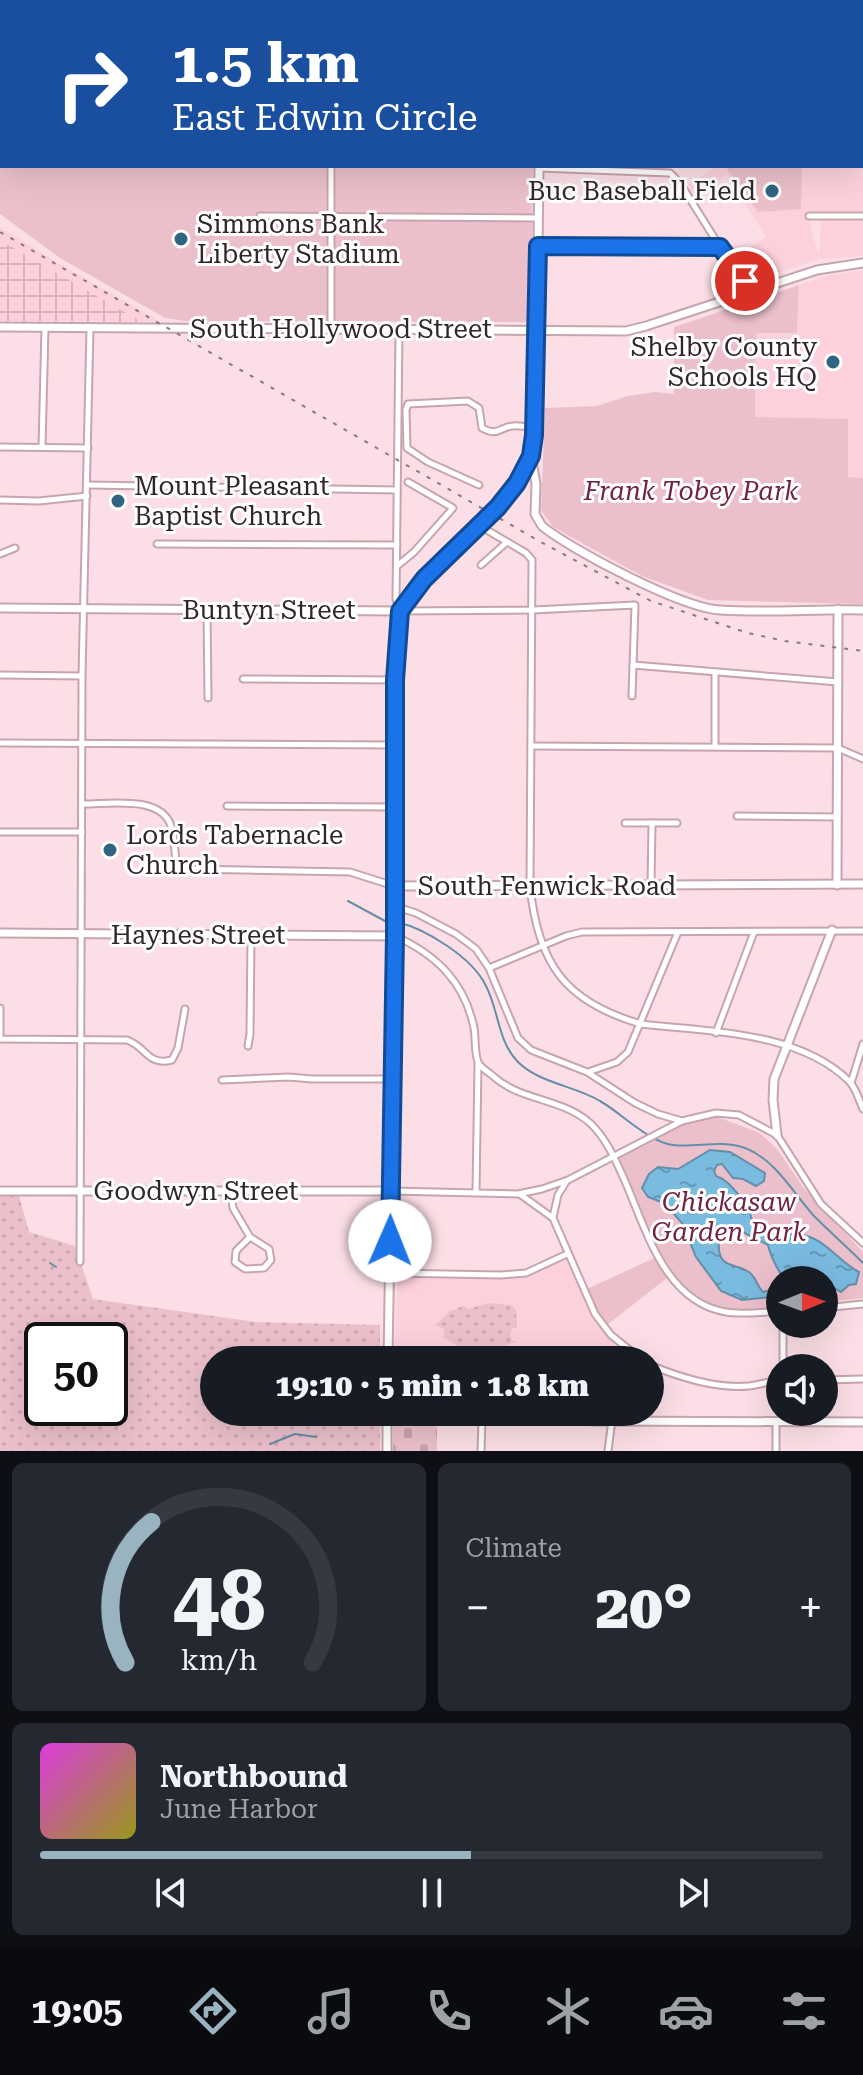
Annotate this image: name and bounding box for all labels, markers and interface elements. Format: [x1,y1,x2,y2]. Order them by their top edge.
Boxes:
text: 1.5 km [172,30,359,96]
icon: right [40,32,144,136]
text: East Edwin Circle [172,97,477,139]
place label: Buc Baseball Field [528,176,756,206]
marker: Buc Baseball Field [763,182,781,200]
place label: Simmons Bank Liberty Stadium [197,209,400,269]
marker: Simmons Bank Liberty Stadium [172,230,190,248]
pin [711,247,779,315]
icon: arrive [723,259,767,303]
street label: South Hollywood Street [190,314,492,344]
place label: Shelby County Schools HQ [631,332,818,392]
marker: Shelby County Schools HQ [824,353,842,371]
place label: Mount Pleasant Baptist Church [134,471,330,531]
park label: Frank Tobey Park [583,476,799,506]
marker: Mount Pleasant Baptist Church [109,492,127,510]
street label: Buntyn Street [182,595,356,625]
place label: Lords Tabernacle Church [126,820,343,880]
marker: Lords Tabernacle Church [101,841,119,859]
street label: South Fenwick Road [418,871,676,901]
street label: Haynes Street [111,920,286,950]
street label: Goodwyn Street [94,1176,299,1206]
park label: Chickasaw Garden Park [652,1187,807,1247]
position arrow [348,1199,432,1283]
north arrow [766,1266,838,1338]
map controls [766,1266,838,1426]
speed limit sign: 50 [24,1322,128,1426]
button: sound [766,1354,838,1426]
text: 19:10 · 5 min · 1.8 km [275,1368,589,1403]
text: Climate [466,1533,562,1563]
text: 48 [172,1552,265,1649]
text: 20° [596,1572,693,1643]
text: − [466,1582,490,1634]
text: + [798,1582,823,1634]
text: km/h [180,1643,257,1677]
text: Northbound [160,1759,348,1794]
text: June Harbor [160,1794,318,1824]
icon: previous [149,1871,193,1915]
icon: pause [410,1871,454,1915]
icon: next [671,1871,715,1915]
icon: directions [185,1983,241,2039]
icon: music [303,1983,359,2039]
icon: phone [421,1983,477,2039]
icon: climate [540,1983,596,2039]
icon: car [658,1983,714,2039]
icon: filters [776,1983,832,2039]
text: 19:05 [31,1990,123,2032]

